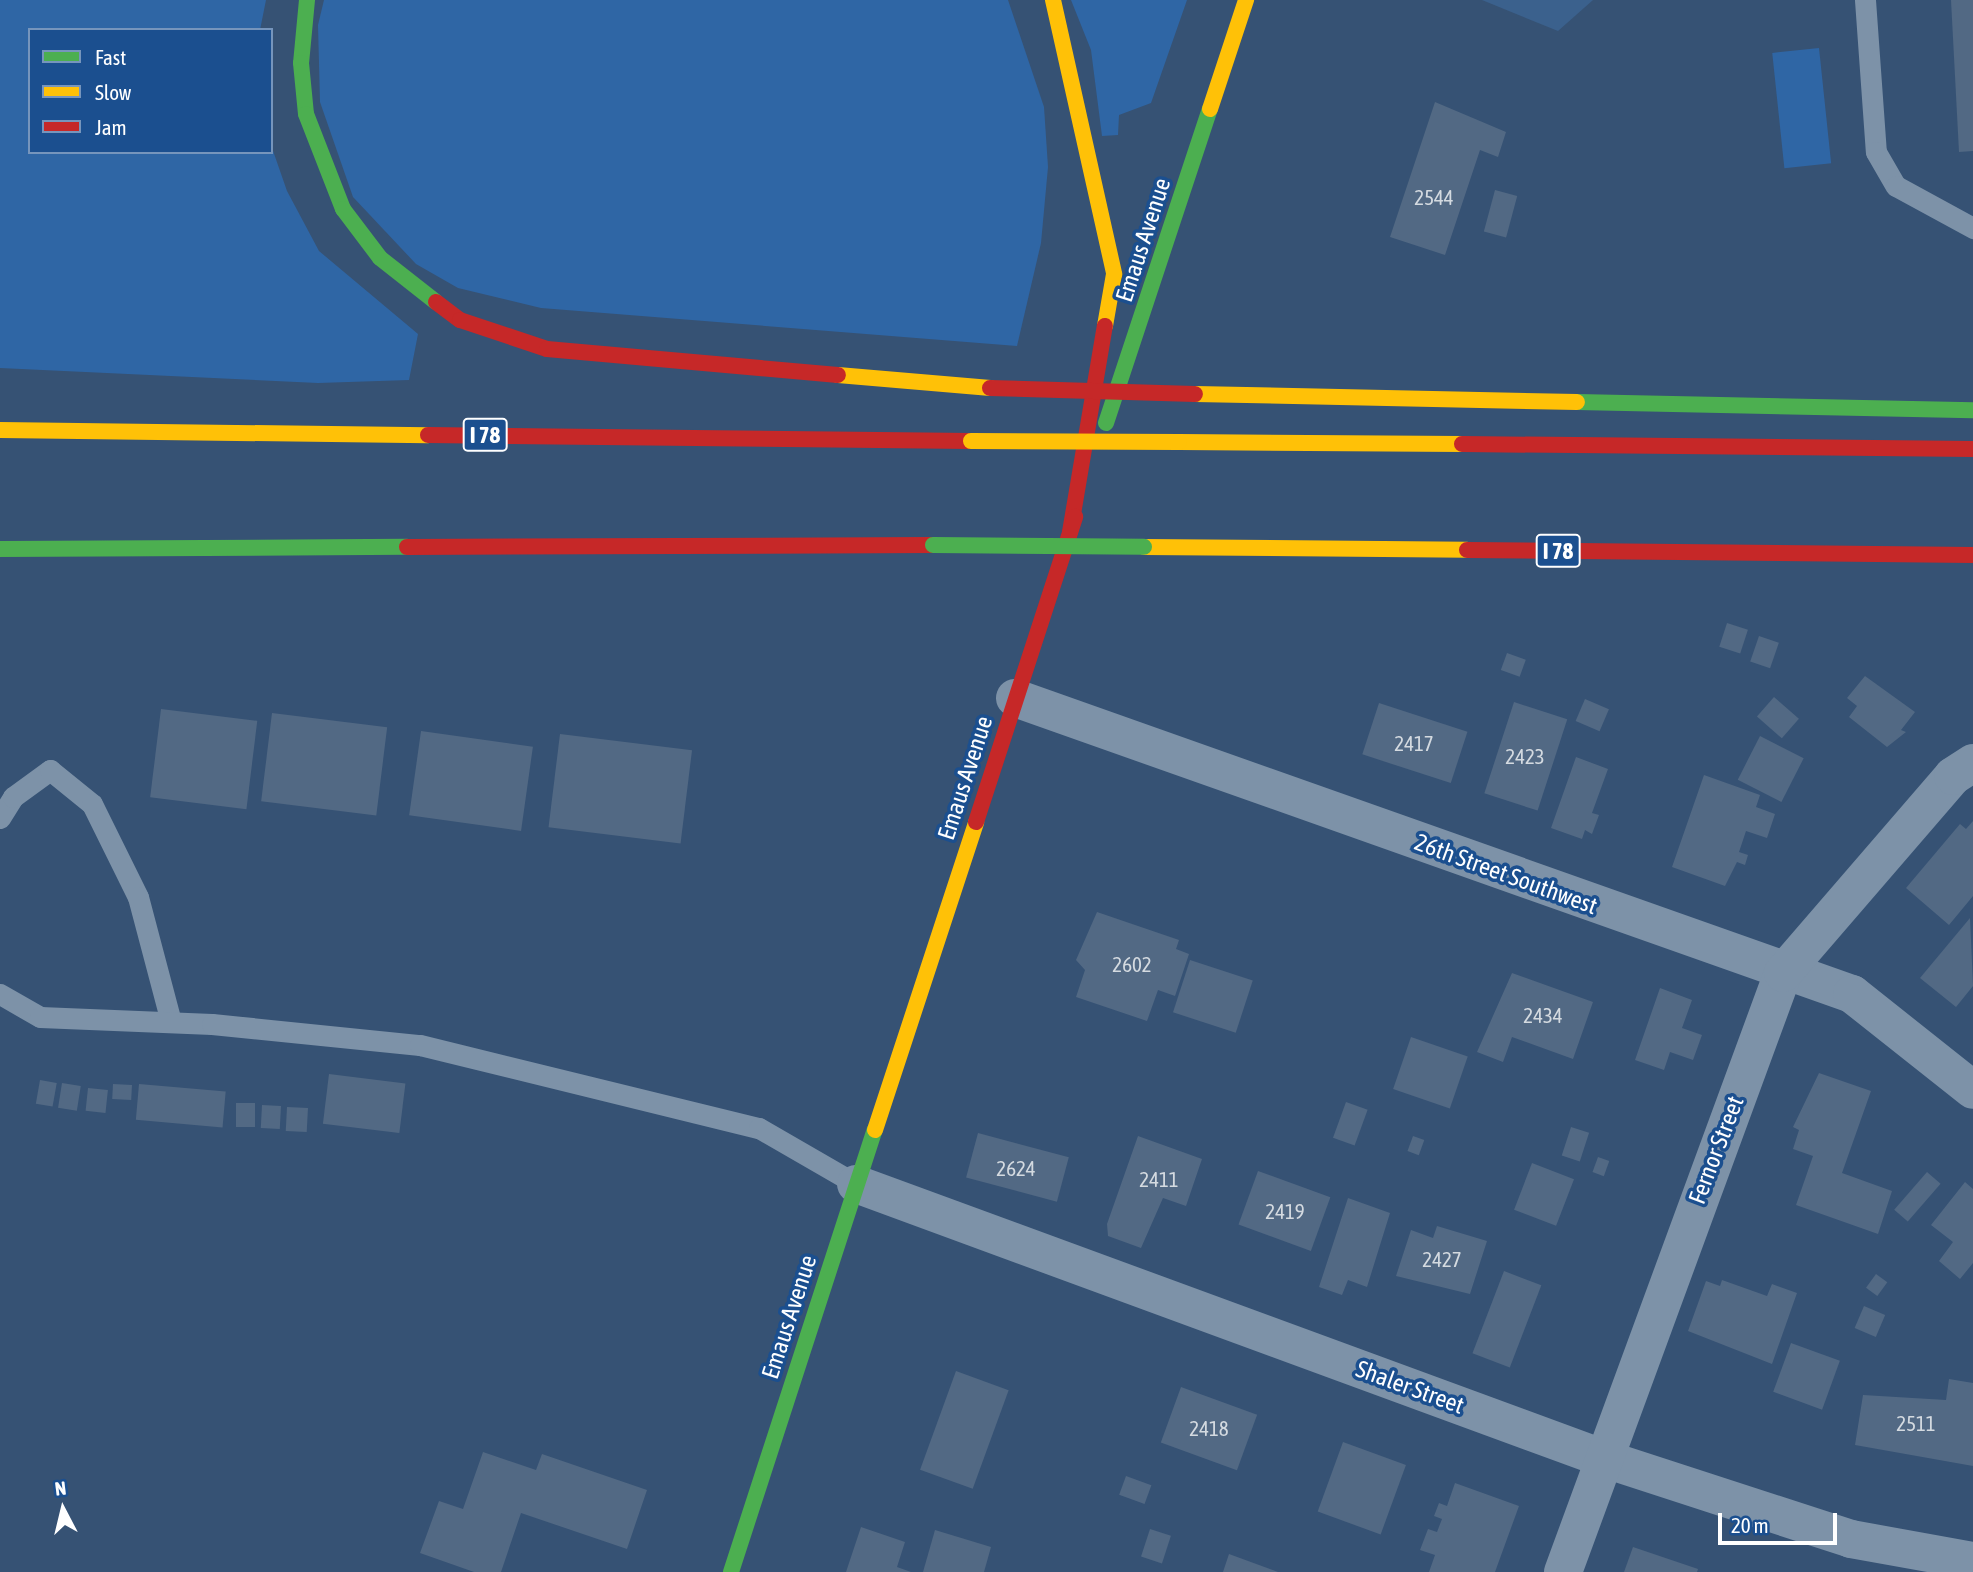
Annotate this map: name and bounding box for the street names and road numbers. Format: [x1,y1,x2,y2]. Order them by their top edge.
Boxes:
street label: Emaus Avenue [1109,174,1177,306]
road number: I 78 [462,416,508,454]
road number: I 78 [1535,531,1581,570]
street label: Emaus Avenue [931,712,999,844]
street label: 26th Street Southwest [1411,828,1601,920]
street label: Fernor Street [1682,1092,1750,1208]
street label: Emaus Avenue [755,1251,823,1383]
street label: Shaler Street [1352,1354,1468,1420]

